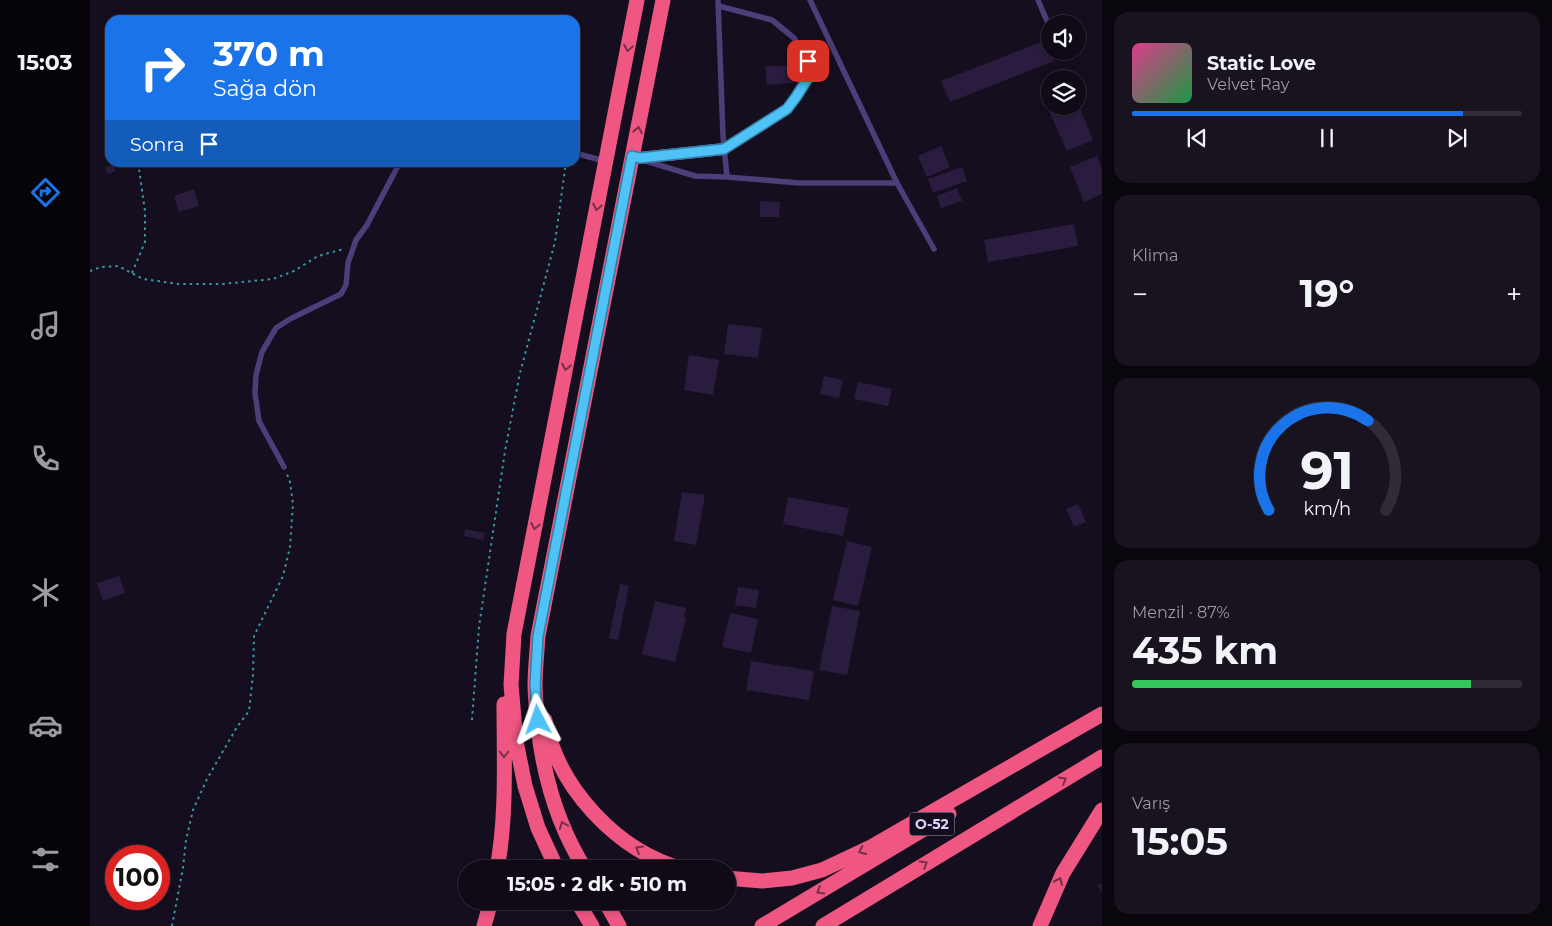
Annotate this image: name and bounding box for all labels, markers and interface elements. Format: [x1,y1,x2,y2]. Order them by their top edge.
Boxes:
map controls [1041,15,1086,115]
button: sound [1041,15,1086,60]
text: 370 m [213,32,325,75]
icon: right [130,35,195,100]
pin [787,40,829,82]
one-way arrow [623,43,633,52]
icon: arrive [794,47,822,75]
text: 15:03 [17,49,73,76]
text: Static Love [1207,52,1316,75]
button: layers [1041,70,1086,115]
text: Sağa dön [213,75,317,102]
text: Velvet Ray [1207,75,1289,94]
icon: previous [1183,124,1211,152]
icon: pause [1313,124,1341,152]
icon: next [1443,124,1471,152]
one-way arrow [632,125,642,134]
icon: arrive [195,130,223,158]
text: Sonra [130,133,185,156]
icon: directions [28,175,63,210]
one-way arrow [592,203,602,212]
text: Klima [1132,246,1178,265]
text: 19° [1300,270,1355,317]
text: − [1132,277,1148,311]
text: + [1506,277,1522,311]
icon: music [28,308,63,343]
one-way arrow [561,363,572,371]
text: 91 [1300,439,1354,502]
icon: phone [28,441,63,476]
text: km/h [1303,498,1351,519]
one-way arrow [530,522,541,531]
icon: climate [28,575,63,610]
text: Menzil · 87% [1132,603,1230,622]
text: 435 km [1132,627,1278,674]
position arrow [511,693,563,745]
icon: car [28,708,63,743]
one-way arrow [499,750,509,758]
one-way arrow [1058,777,1067,787]
text: Varış [1132,794,1170,813]
road number: O-52 [910,812,954,836]
text: 15:05 [1132,818,1228,865]
one-way arrow [559,821,570,830]
icon: filters [28,842,63,877]
speed limit sign: 100 [105,845,170,910]
one-way arrow [858,845,867,855]
one-way arrow [635,846,644,856]
one-way arrow [918,860,927,870]
text: 15:05 · 2 dk · 510 m [507,873,687,896]
one-way arrow [1052,877,1063,886]
one-way arrow [817,884,826,894]

